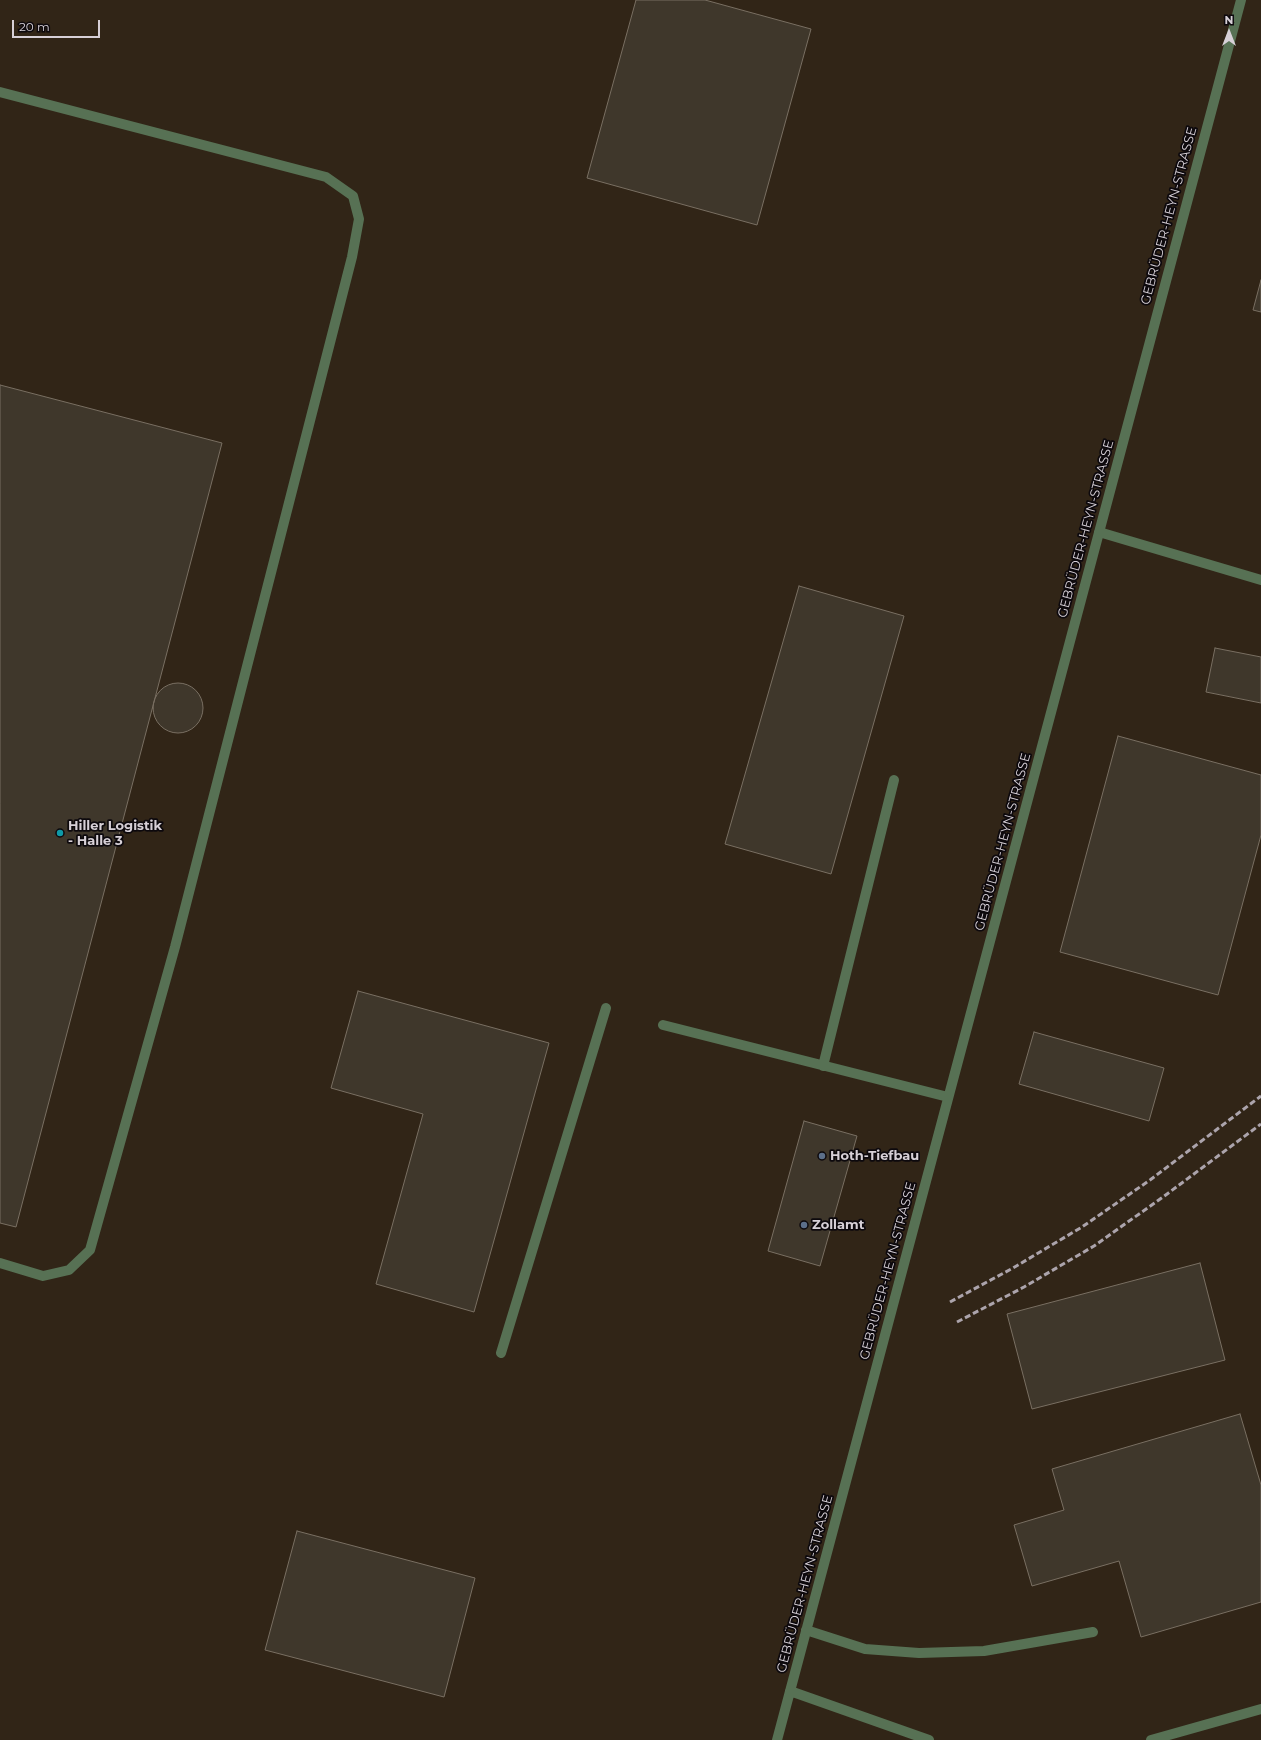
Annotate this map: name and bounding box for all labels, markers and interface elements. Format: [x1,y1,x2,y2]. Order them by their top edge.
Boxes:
scale bar [14,12,102,38]
north arrow [1209,12,1249,52]
text: N [1225,13,1233,27]
text: 20 m [19,19,50,34]
street label: GEBRÜDER-HEYN-STRASSE [1138,125,1200,307]
street label: GEBRÜDER-HEYN-STRASSE [1055,438,1117,620]
street label: GEBRÜDER-HEYN-STRASSE [972,751,1034,933]
place label: Hiller Logistik - Halle 3 [68,818,162,849]
marker: Hiller Logistik - Halle 3 [55,828,65,838]
place label: Hoth-Tiefbau [830,1148,919,1164]
marker: Hoth-Tiefbau [817,1151,827,1161]
street label: GEBRÜDER-HEYN-STRASSE [857,1180,919,1362]
place label: Zollamt [812,1217,864,1233]
marker: Zollamt [799,1220,809,1230]
street label: GEBRÜDER-HEYN-STRASSE [774,1493,836,1675]

